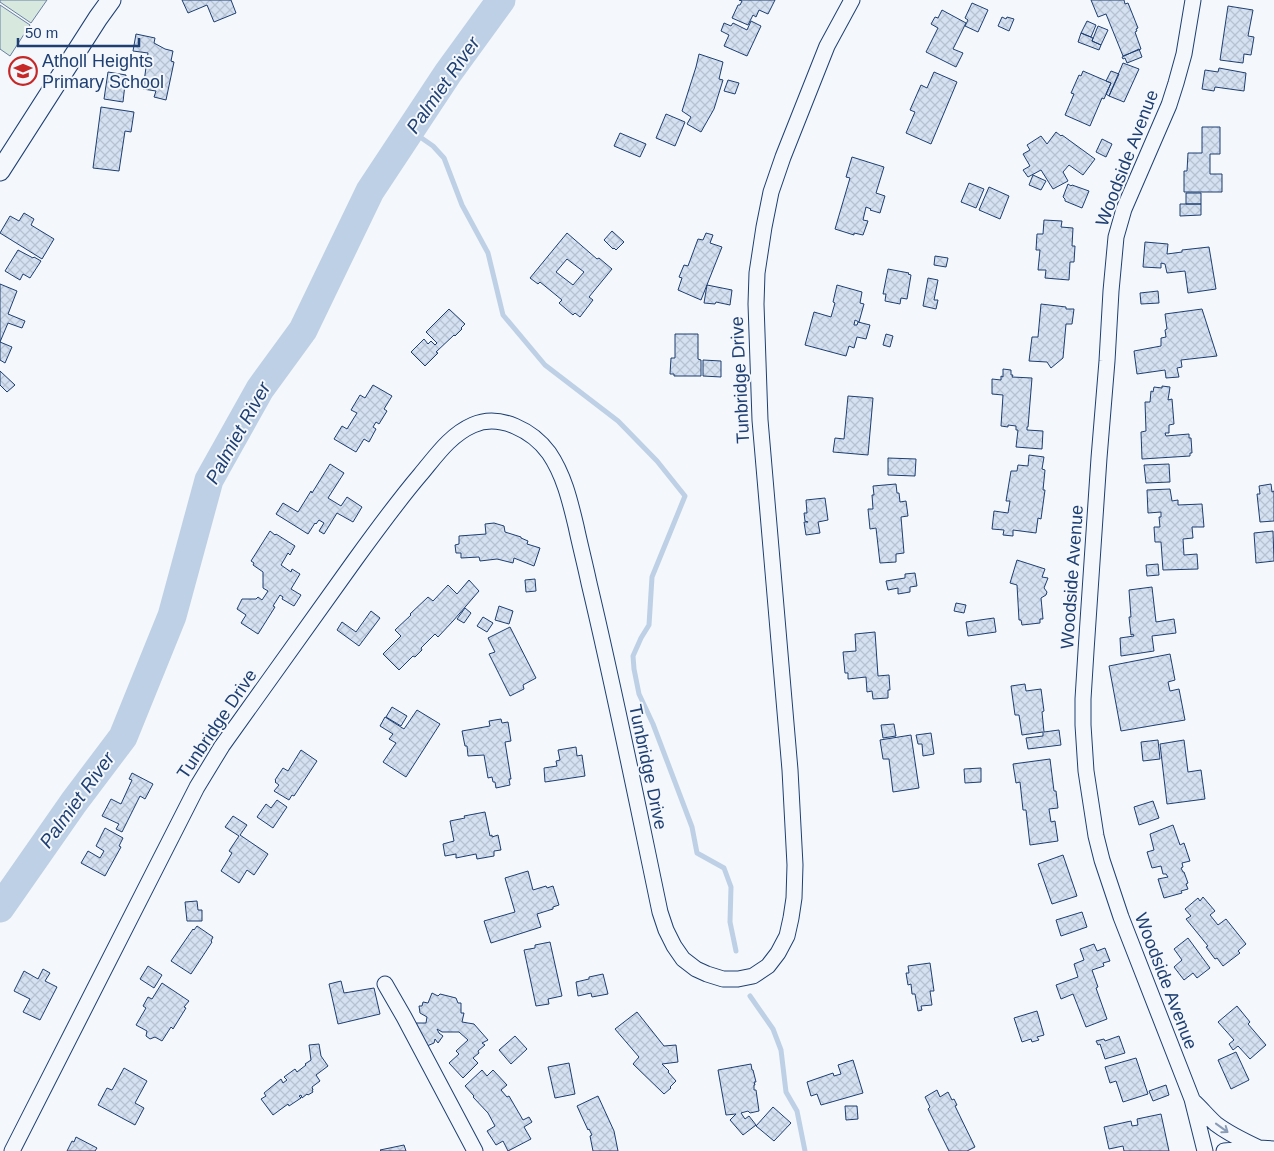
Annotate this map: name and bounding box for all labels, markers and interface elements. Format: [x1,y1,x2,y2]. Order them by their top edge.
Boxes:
scale bar [18,15,139,47]
text: 50 m [25,24,58,41]
water label: Palmiet River [402,32,484,137]
place label: Atholl Heights Primary School [42,51,164,92]
school or university icon: Atholl Heights Primary School [8,56,38,86]
street label: Woodside Avenue [1092,87,1162,229]
street label: Tunbridge Drive [727,316,753,444]
water label: Palmiet River [201,378,275,487]
street label: Woodside Avenue [1057,504,1087,650]
street label: Tunbridge Drive [173,666,261,782]
street label: Tunbridge Drive [625,703,671,831]
water label: Palmiet River [35,748,119,852]
street label: Woodside Avenue [1131,910,1201,1052]
one-way arrow [1215,1123,1229,1133]

